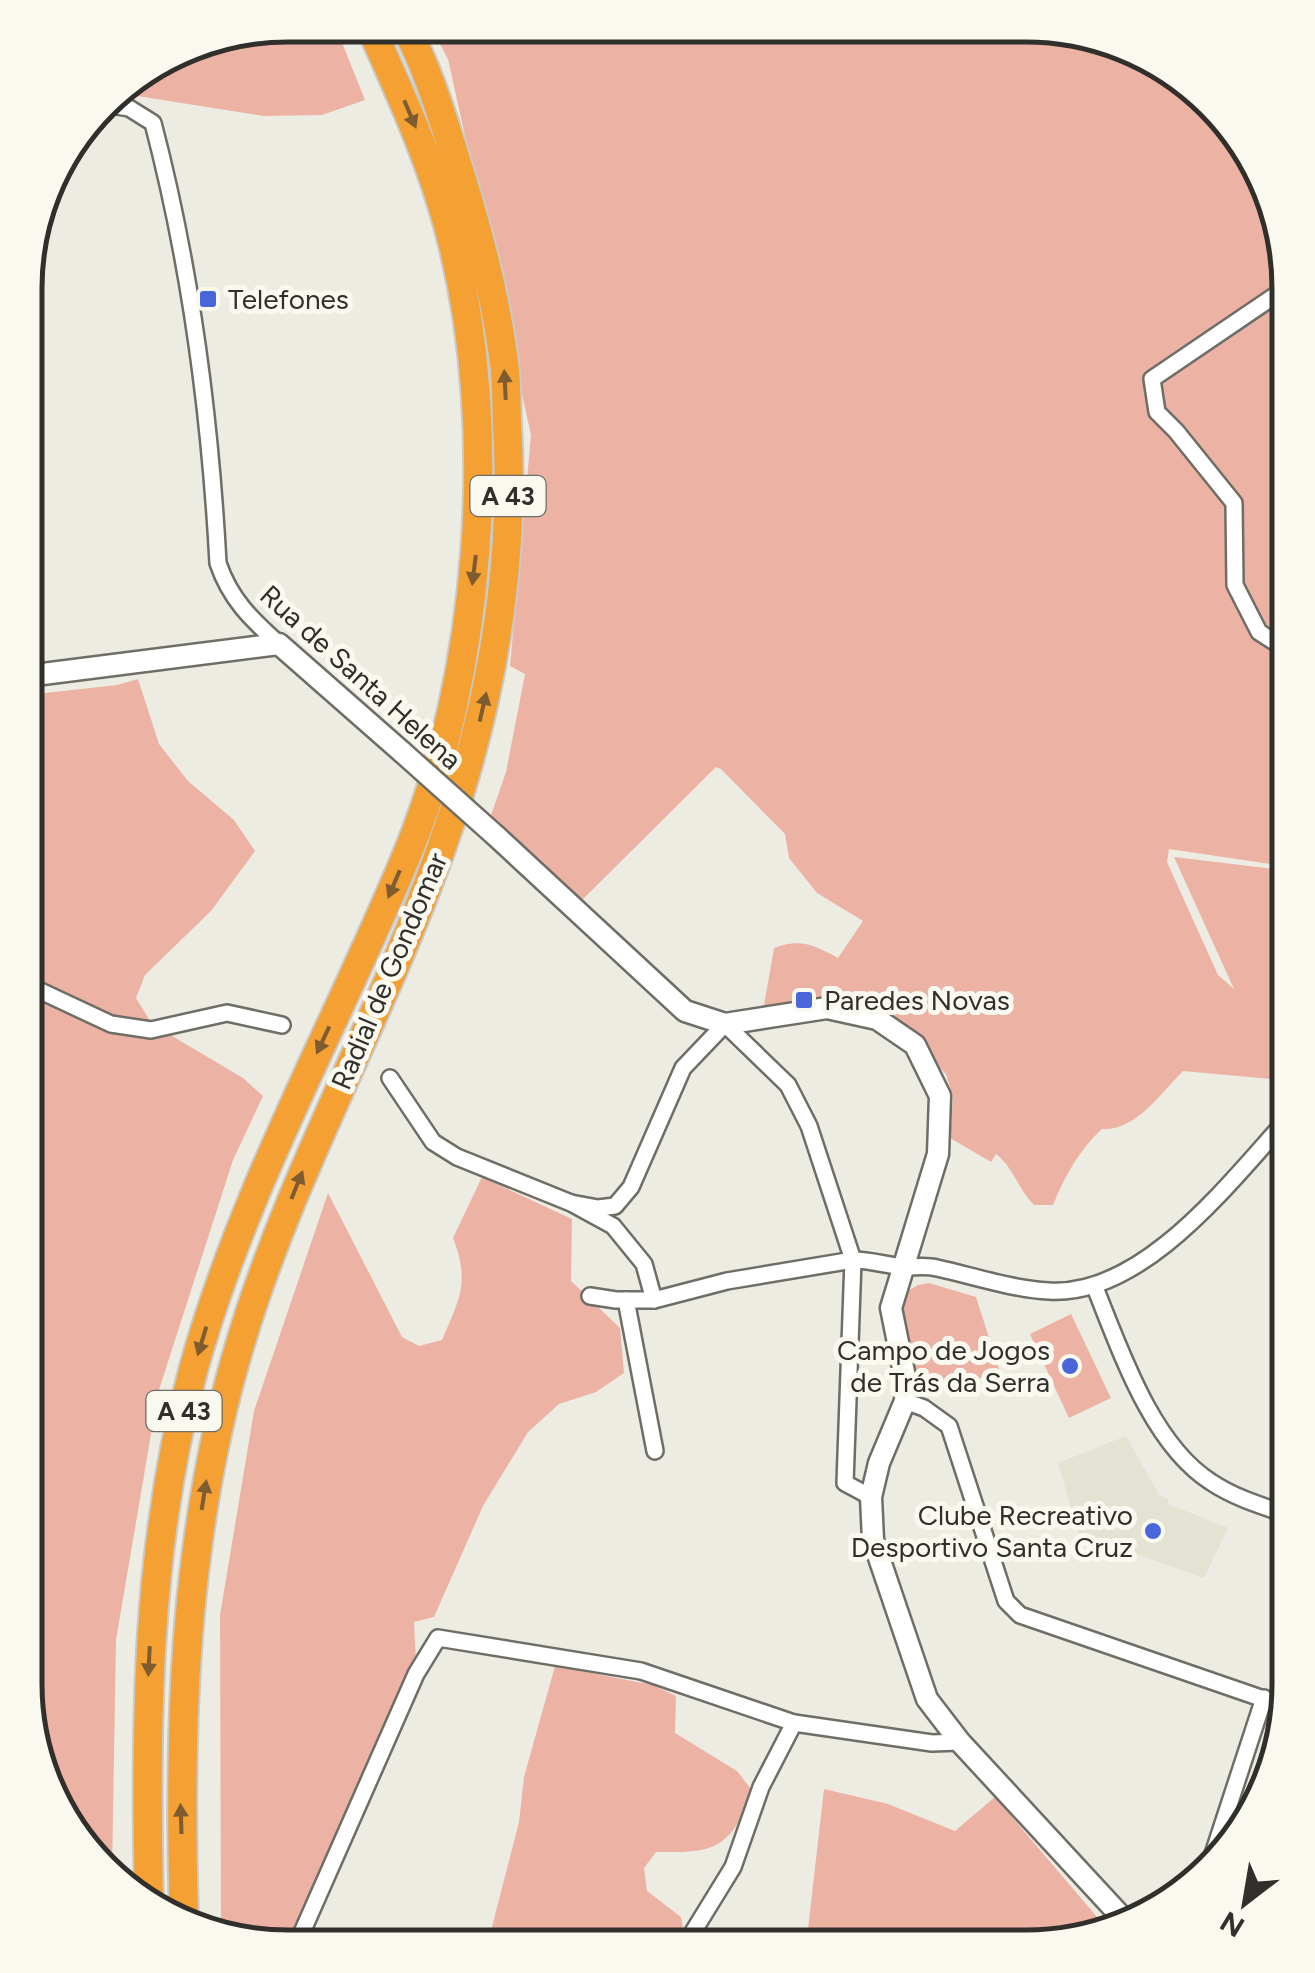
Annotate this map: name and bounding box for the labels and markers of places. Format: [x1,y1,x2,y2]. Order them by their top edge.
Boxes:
place label: Telefones [228,282,349,316]
marker: Telefones [197,288,219,310]
place label: Paredes Novas [824,983,1010,1017]
marker: Paredes Novas [793,989,815,1011]
place label: Campo de Jogos de Trás da Serra [837,1333,1050,1399]
marker: Campo de Jogos de Trás da Serra [1059,1355,1081,1377]
place label: Clube Recreativo Desportivo Santa Cruz [851,1498,1133,1564]
marker: Clube Recreativo Desportivo Santa Cruz [1142,1520,1164,1542]

